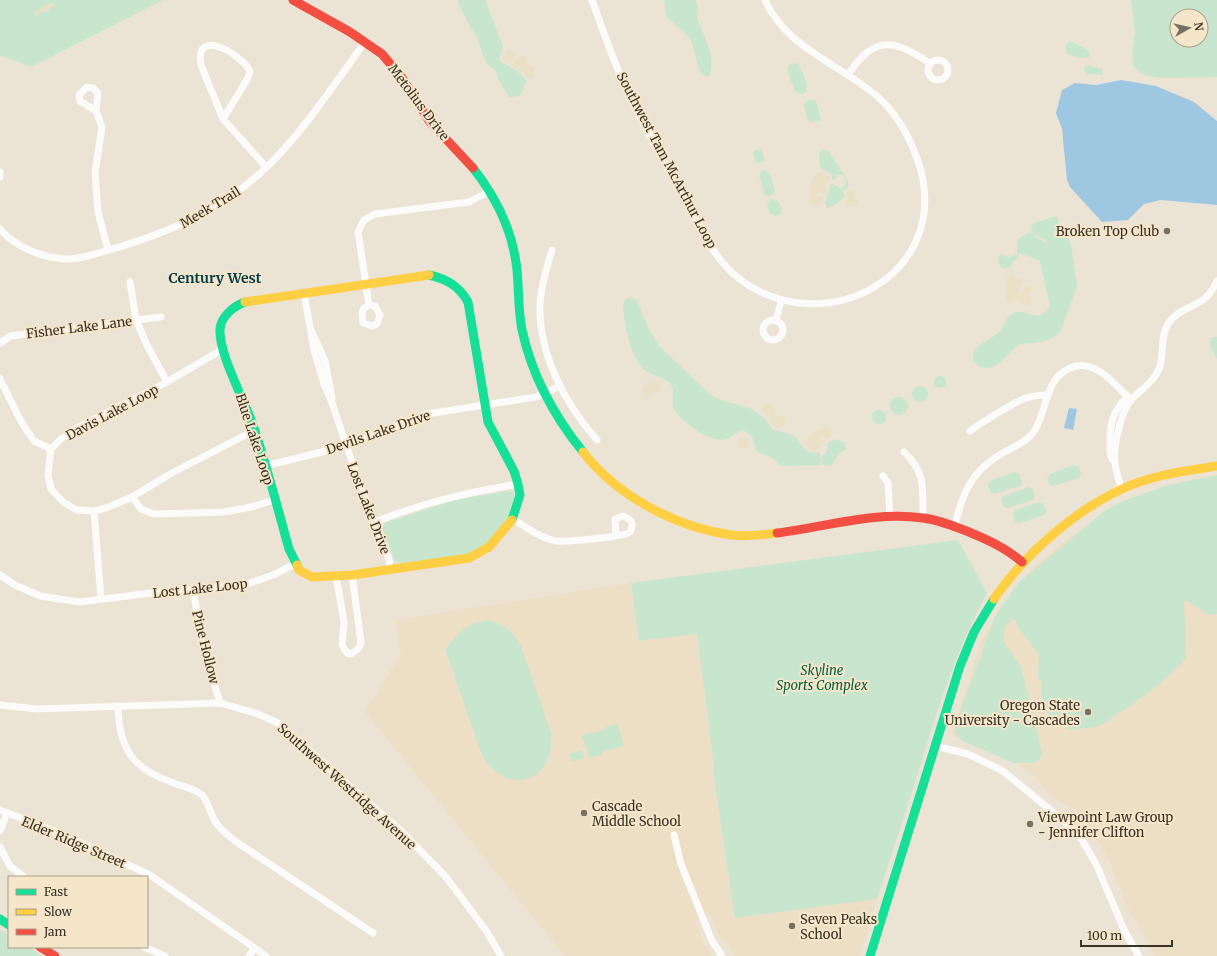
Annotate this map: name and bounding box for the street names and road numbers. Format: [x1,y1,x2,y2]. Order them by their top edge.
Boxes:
street label: Metolius Drive [384,61,453,144]
street label: Southwest Tam McArthur Loop [613,69,720,251]
street label: Meek Trail [177,183,244,232]
street label: Fisher Lake Lane [25,313,133,342]
street label: Davis Lake Loop [63,381,162,444]
street label: Blue Lake Loop [232,391,277,487]
street label: Devils Lake Drive [324,407,433,458]
street label: Lost Lake Drive [343,460,394,557]
street label: Lost Lake Loop [152,575,248,602]
street label: Pine Hollow [188,609,223,687]
street label: Southwest Westridge Avenue [274,719,420,853]
street label: Elder Ridge Street [19,813,129,872]

